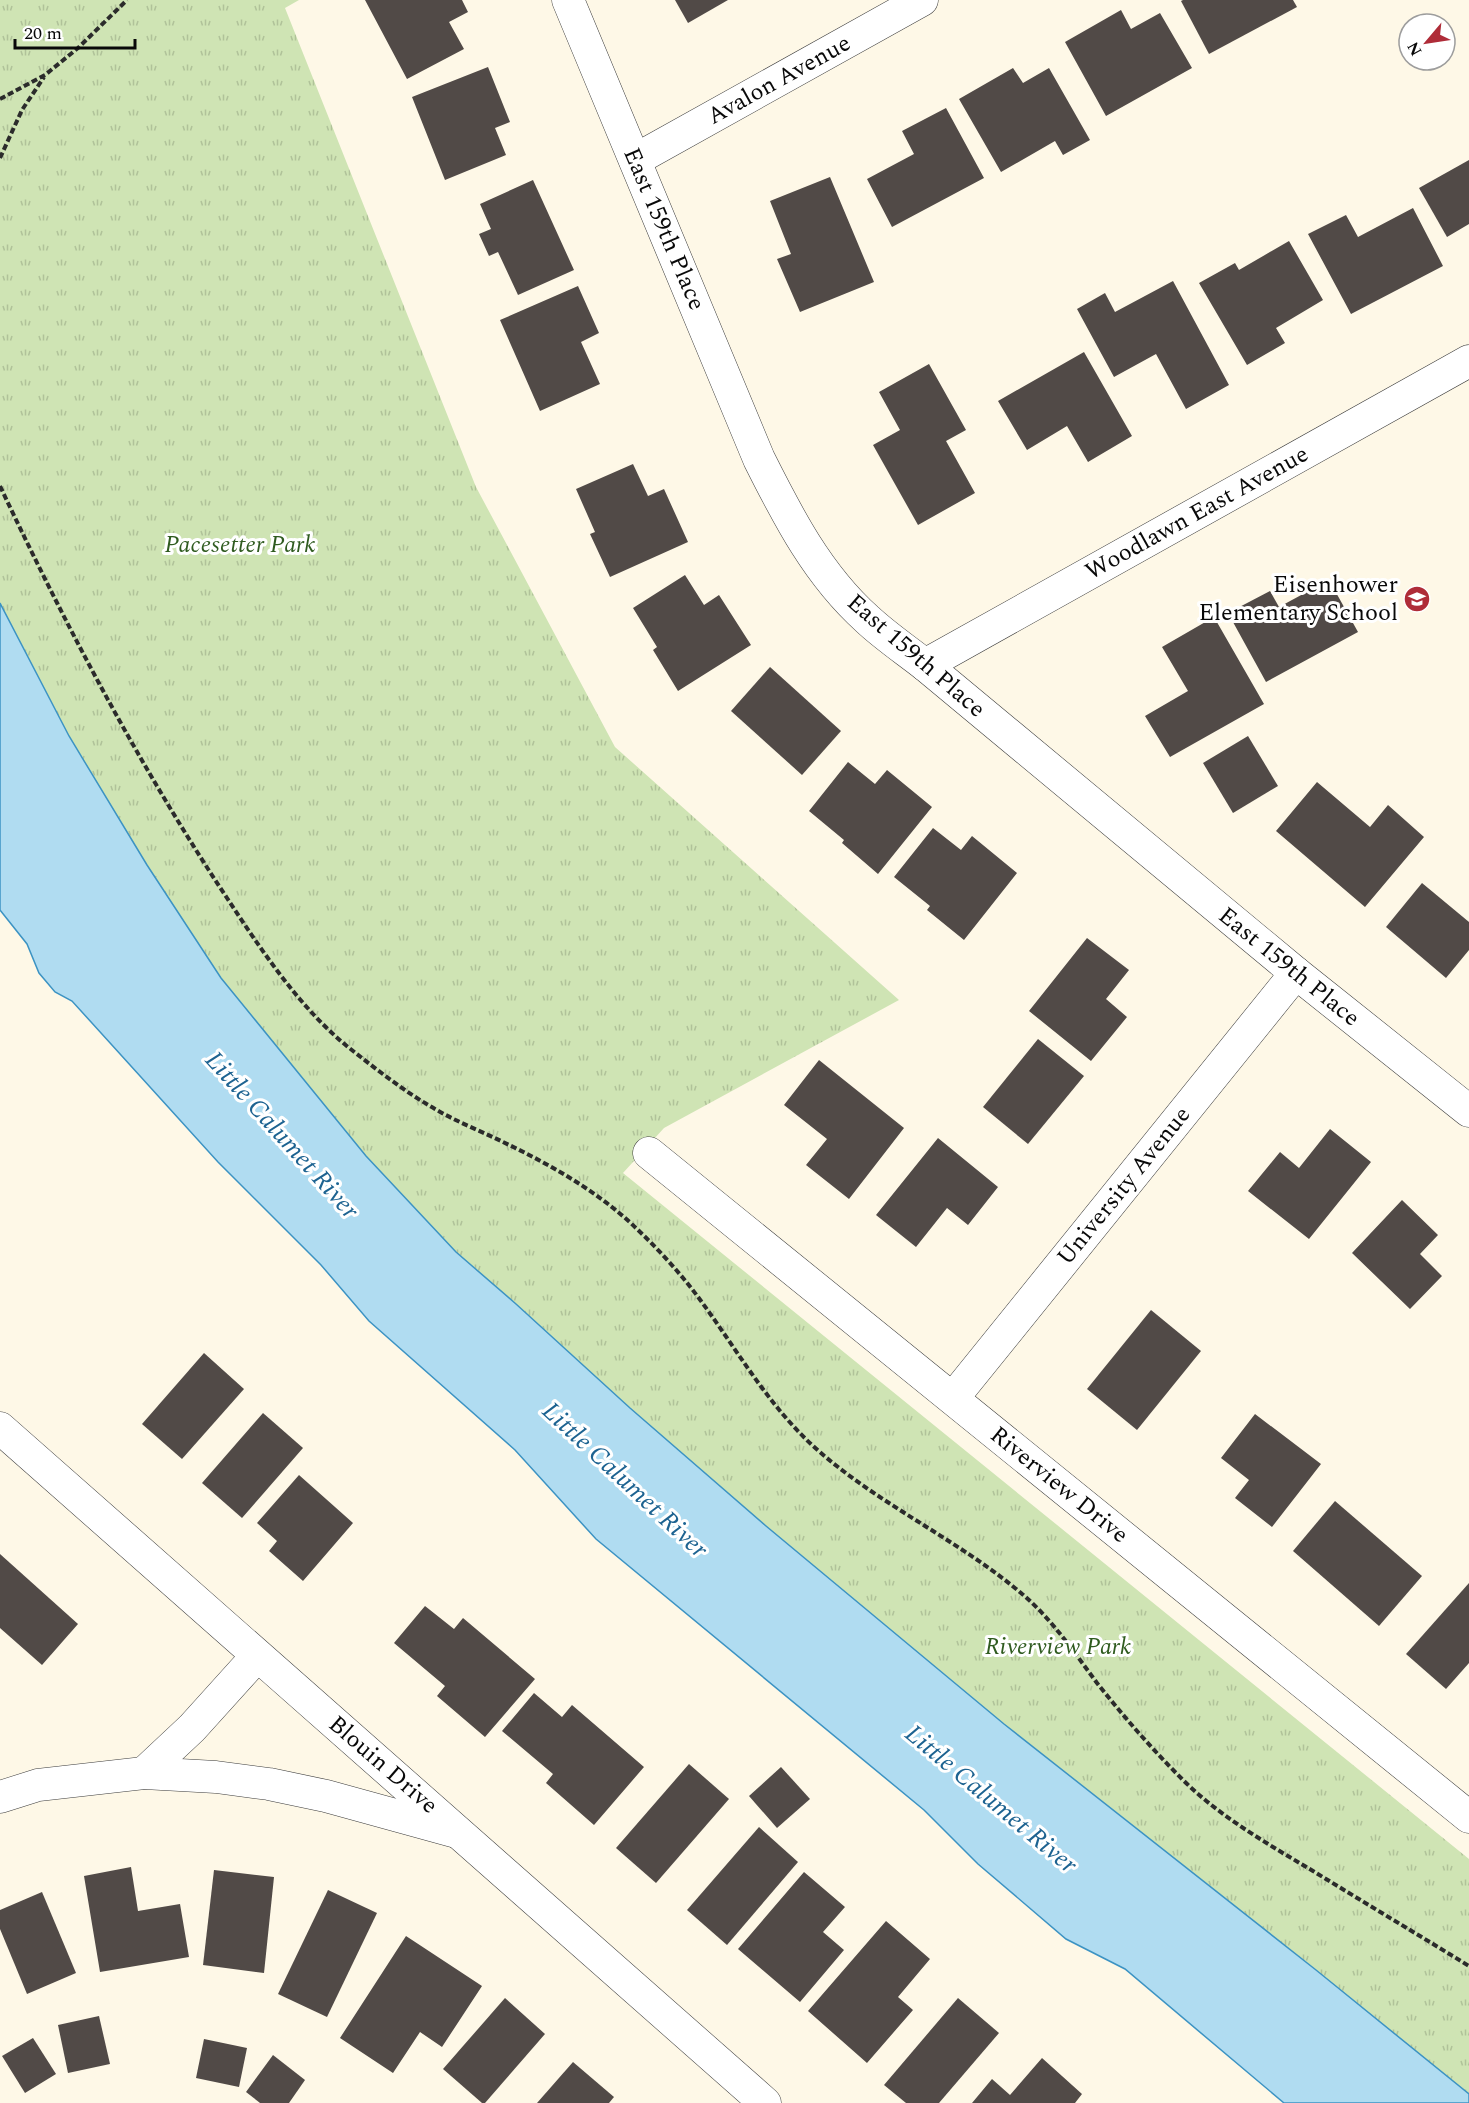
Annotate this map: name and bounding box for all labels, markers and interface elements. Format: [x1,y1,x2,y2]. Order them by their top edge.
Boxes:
scale bar [15,12,135,50]
north arrow [1397,12,1457,72]
text: 20 m [24,20,62,47]
street label: Avalon Avenue [701,26,857,134]
text: N [1401,37,1428,60]
street label: East 159th Place [613,142,715,316]
street label: Woodlawn East Avenue [1079,436,1315,590]
park label: Pacesetter Park [164,527,316,563]
place label: Eisenhower Elementary School [1198,567,1398,631]
school or university icon: Eisenhower Elementary School [1402,584,1432,614]
street label: East 159th Place [839,585,993,727]
street label: East 159th Place [1210,898,1368,1036]
water label: Little Calumet River [195,1042,370,1229]
street label: University Avenue [1048,1098,1200,1274]
water label: Little Calumet River [533,1392,718,1569]
street label: Riverview Drive [982,1418,1136,1552]
park label: Riverview Park [985,1629,1131,1665]
street label: Blouin Drive [320,1707,446,1823]
water label: Little Calumet River [896,1715,1087,1884]

